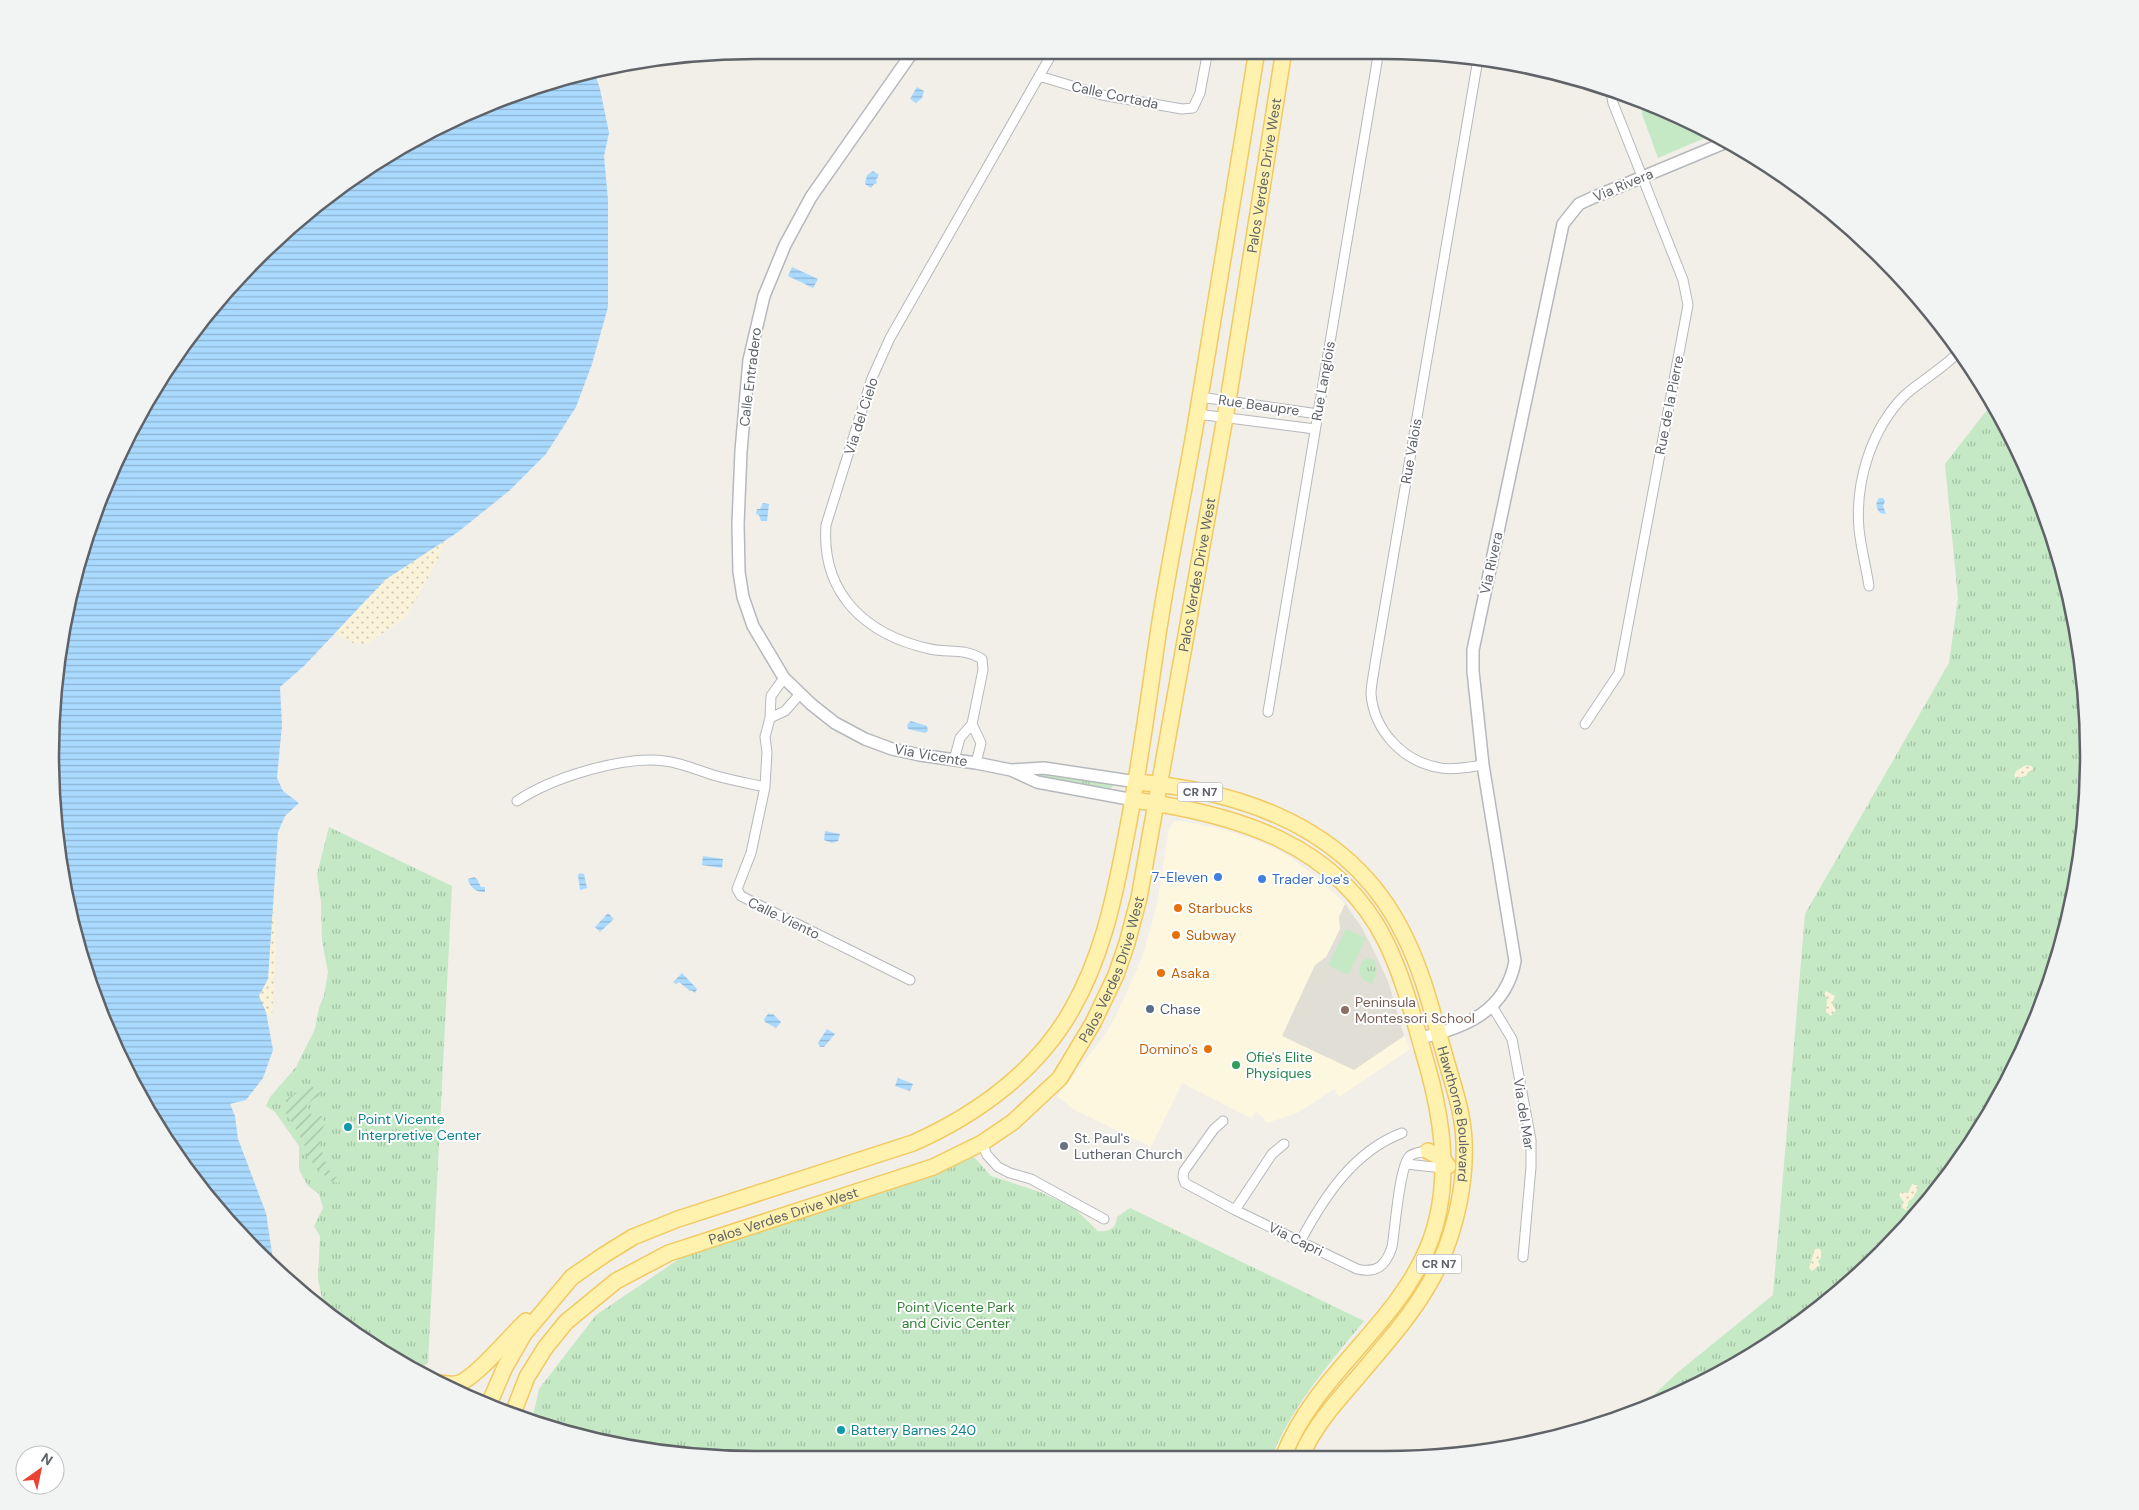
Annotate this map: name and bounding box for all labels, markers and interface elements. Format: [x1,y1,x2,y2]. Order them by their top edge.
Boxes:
street label: Calle Cortada [1070,77,1160,113]
street label: Palos Verdes Drive West [1243,97,1285,254]
street label: Via Rivera [1590,164,1656,206]
street label: Calle Entradero [735,326,765,428]
street label: Rue Langlois [1307,340,1339,422]
street label: Rue de la Pierre [1651,354,1687,456]
street label: Via del Cielo [840,375,882,457]
street label: Rue Beaupre [1217,390,1301,420]
street label: Rue Valois [1396,417,1426,485]
street label: Palos Verdes Drive West [1174,496,1220,653]
street label: Via Rivera [1476,530,1506,596]
street label: Via Vicente [893,740,969,770]
road number: CR N7 [1178,782,1222,802]
place label: 7-Eleven [1152,868,1208,886]
place label: Trader Joe's [1272,870,1349,888]
marker: 7-Eleven [1212,871,1224,883]
marker: Trader Joe's [1256,873,1268,885]
street label: Calle Viento [745,893,823,943]
street label: Palos Verdes Drive West [1074,894,1148,1046]
place label: Starbucks [1188,899,1253,917]
marker: Starbucks [1172,902,1184,914]
place label: Subway [1186,926,1236,944]
marker: Subway [1170,929,1182,941]
place label: Asaka [1171,964,1210,982]
marker: Asaka [1155,967,1167,979]
place label: Peninsula Montessori School [1355,993,1475,1027]
place label: Chase [1160,1000,1201,1018]
marker: Chase [1144,1003,1156,1015]
marker: Peninsula Montessori School [1339,1004,1351,1016]
place label: Domino's [1139,1040,1198,1058]
marker: Domino's [1202,1043,1214,1055]
street label: Hawthorne Boulevard [1433,1044,1473,1183]
place label: Ofie's Elite Physiques [1246,1048,1313,1082]
marker: Ofie's Elite Physiques [1230,1059,1242,1071]
street label: Via del Mar [1509,1077,1539,1151]
place label: Point Vicente Interpretive Center [358,1110,481,1144]
marker: Point Vicente Interpretive Center [342,1121,354,1133]
place label: St. Paul's Lutheran Church [1074,1129,1183,1163]
marker: St. Paul's Lutheran Church [1058,1140,1070,1152]
street label: Palos Verdes Drive West [706,1183,860,1249]
street label: Via Capri [1266,1218,1326,1260]
road number: CR N7 [1416,1254,1462,1274]
park label: Point Vicente Park and Civic Center [897,1298,1015,1332]
place label: Battery Barnes 240 [851,1421,976,1439]
marker: Battery Barnes 240 [835,1424,847,1436]
north arrow [15,1445,65,1495]
text: N [38,1449,56,1469]

